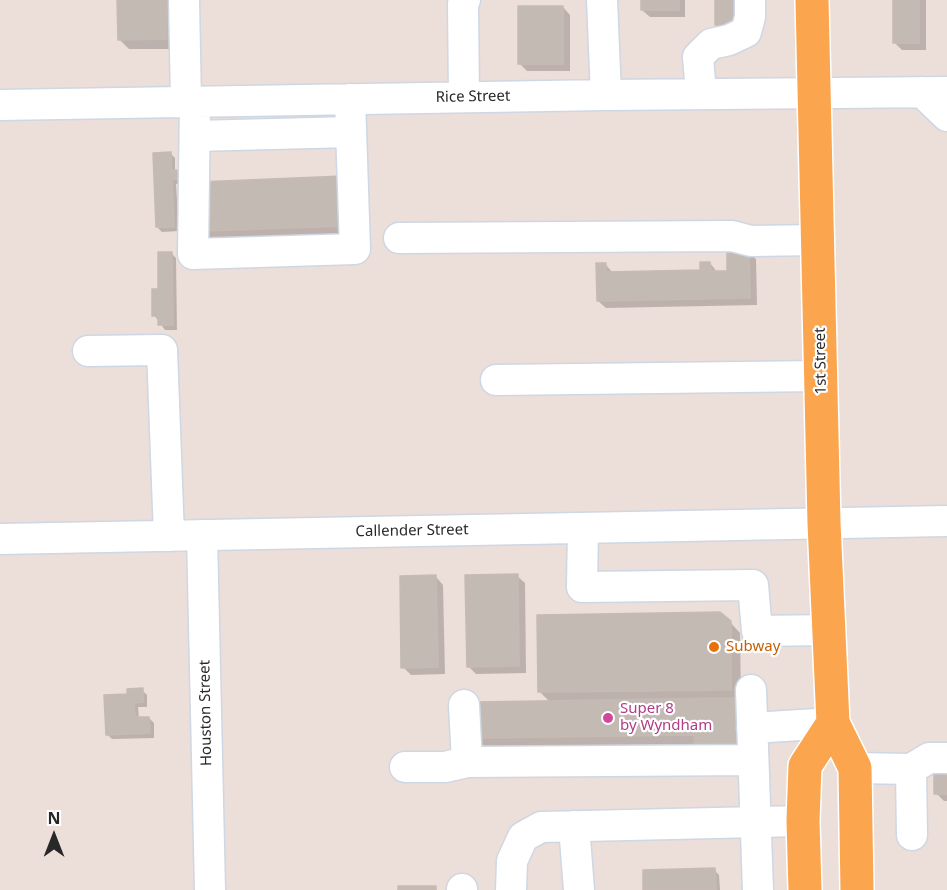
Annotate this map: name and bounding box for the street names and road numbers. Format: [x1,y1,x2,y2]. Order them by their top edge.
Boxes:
street label: Rice Street [436,87,510,107]
street label: 1st Street [811,327,831,395]
street label: Callender Street [355,521,469,541]
street label: Houston Street [196,660,216,766]

